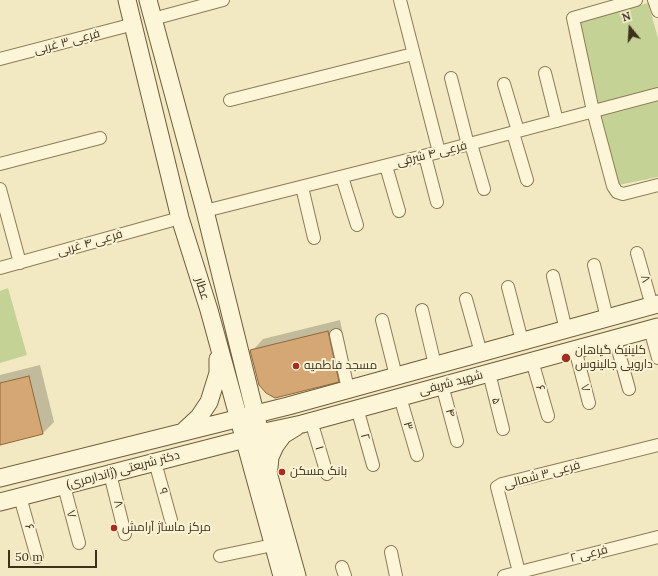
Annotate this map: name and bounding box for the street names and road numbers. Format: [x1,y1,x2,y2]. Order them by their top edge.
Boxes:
street label: فرعی ۳ غربی [33,26,101,58]
street label: فرعی ۴ شرقی [395,138,469,170]
street label: فرعی ۴ غربی [56,227,124,259]
street label: ۸ [637,273,653,285]
street label: عطار [192,276,212,302]
street label: شهید شریفی [417,368,485,398]
street label: ۶ [532,383,548,393]
street label: ۷ [577,383,593,393]
street label: ۵ [488,396,504,406]
street label: ۴ [442,407,458,419]
street label: ۳ [400,420,416,432]
street label: ۲ [357,432,373,442]
street label: ۱ [312,444,326,452]
street label: دکتر شریعتی (ژاندارمری) [65,448,181,492]
street label: فرعی ۳ شمالی [502,458,582,492]
street label: ۹ [155,486,171,496]
street label: ۸ [110,499,126,509]
street label: ۷ [63,509,79,519]
street label: ۶ [21,522,37,532]
street label: فرعی ۲ [569,542,609,566]

